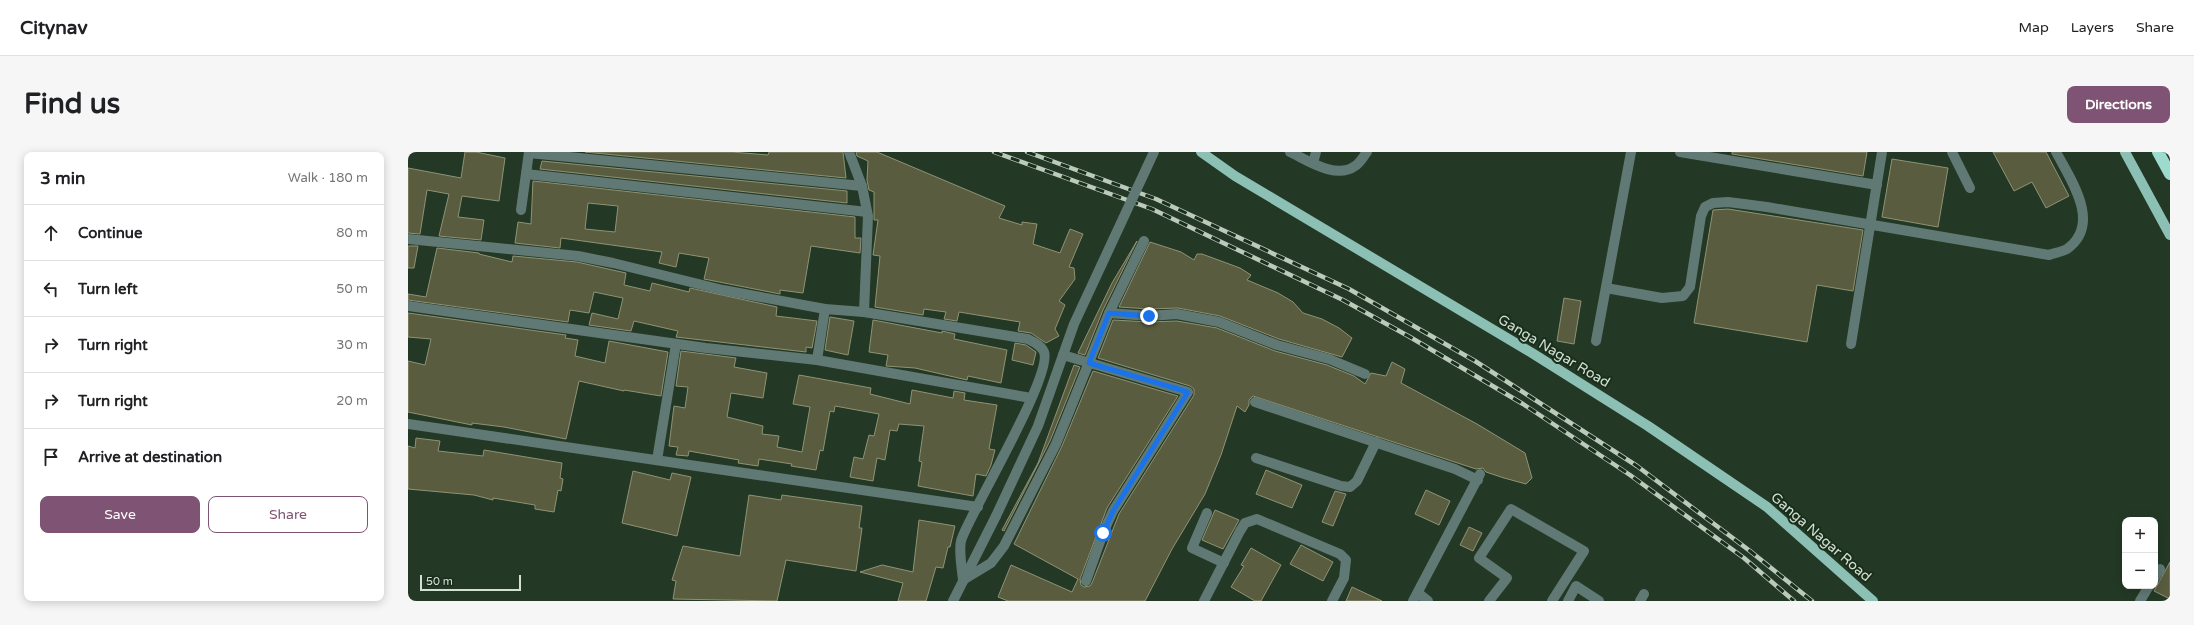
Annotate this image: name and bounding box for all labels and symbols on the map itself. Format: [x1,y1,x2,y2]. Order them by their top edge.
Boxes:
route end [1140,307,1158,325]
street label: Ganga Nagar Road [1495,311,1613,391]
street label: Ganga Nagar Road [1767,489,1875,585]
route start [1094,524,1112,542]
scale bar [420,573,521,592]

